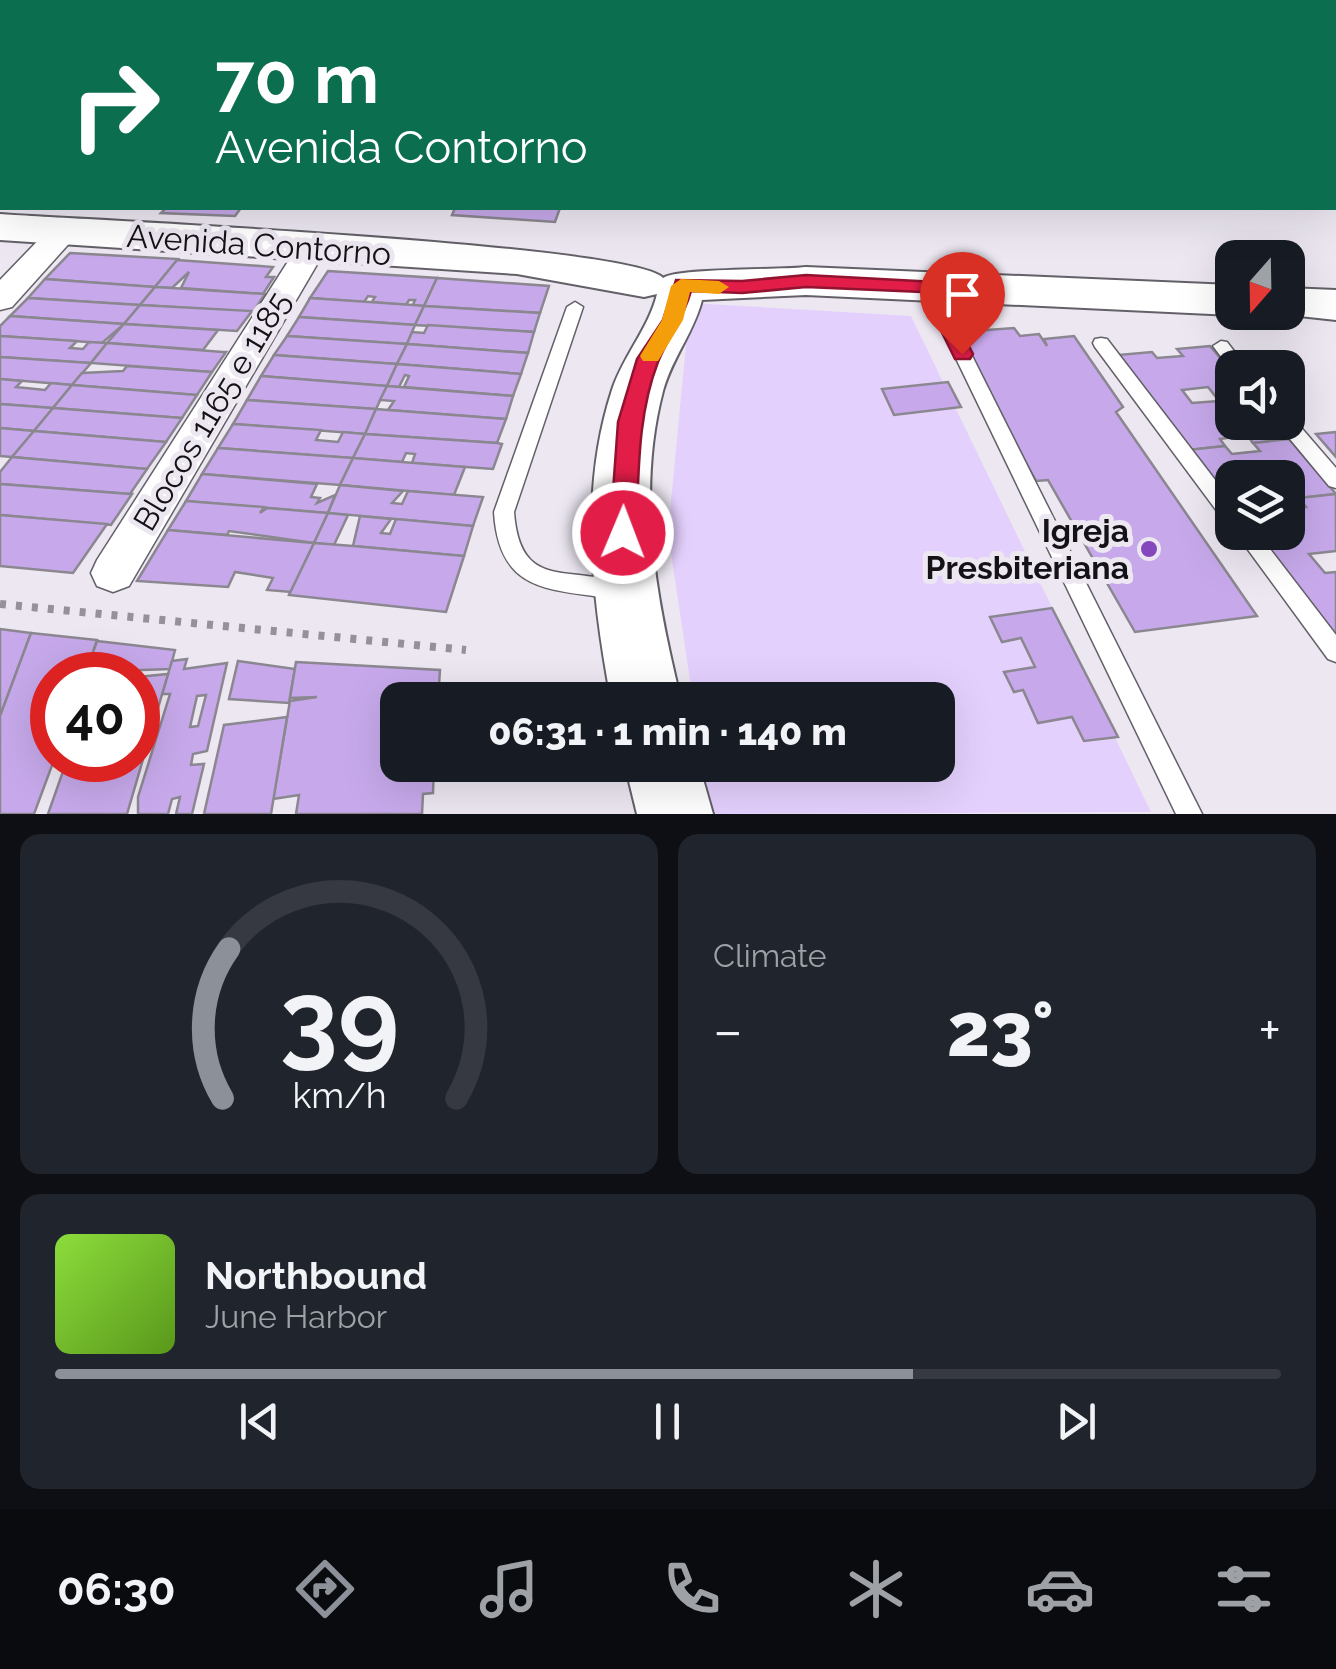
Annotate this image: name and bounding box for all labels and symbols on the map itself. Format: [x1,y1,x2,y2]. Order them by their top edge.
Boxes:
street label: Avenida Contorno [126,217,392,272]
north arrow [1215,240,1305,330]
pin [920,252,1005,355]
street label: Blocos 1165 e 1185 [126,285,298,537]
position arrow [571,481,675,585]
place label: Igreja Presbiteriana [926,512,1129,586]
marker: Igreja Presbiteriana [1138,538,1160,560]
speed limit sign: 40 [30,652,160,782]

